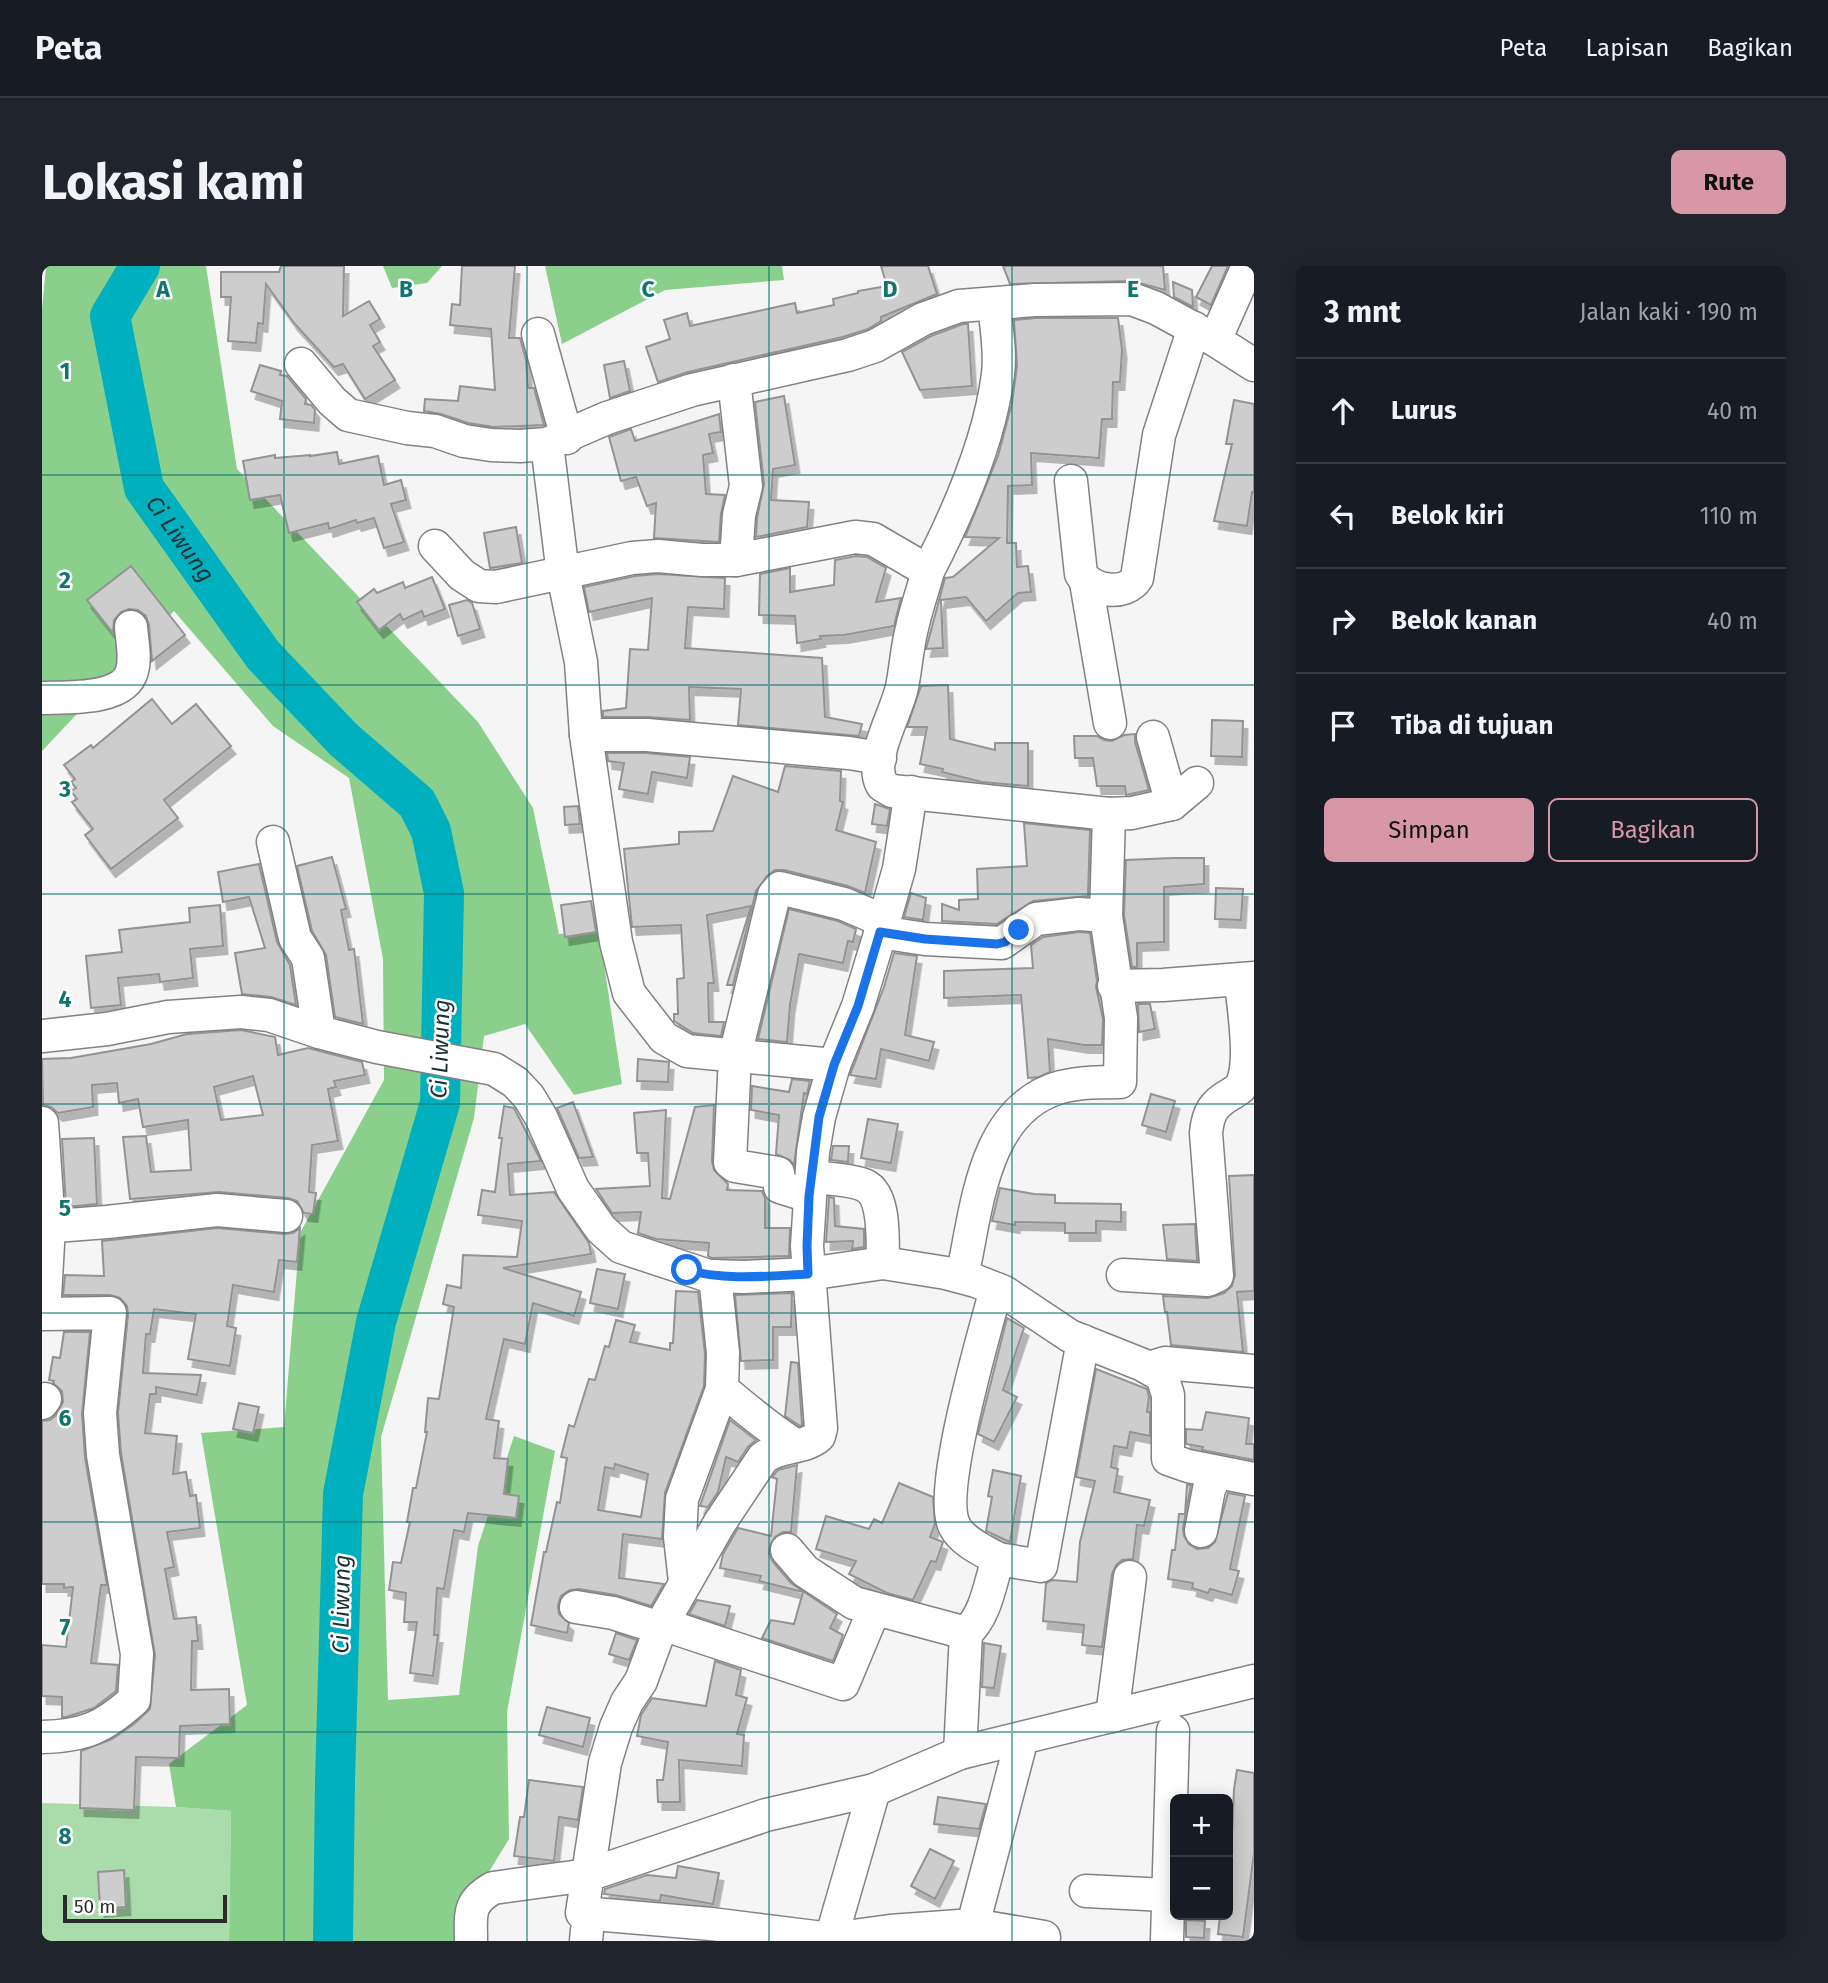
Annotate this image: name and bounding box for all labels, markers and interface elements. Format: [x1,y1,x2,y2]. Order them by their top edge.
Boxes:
text: Peta [35,28,102,68]
text: Peta [1500,34,1547,62]
text: Lapisan [1585,34,1669,62]
text: Bagikan [1707,34,1793,62]
button: Rute [1671,150,1786,214]
text: Lokasi kami [42,153,305,212]
text: A [155,275,170,303]
text: B [399,275,413,303]
text: C [641,275,655,303]
text: D [883,275,898,303]
text: E [1127,275,1139,303]
text: 3 mnt [1324,294,1401,330]
text: Jalan kaki · 190 m [1579,298,1758,326]
text: 1 [60,357,70,385]
icon: ahead [1324,392,1362,430]
text: Lurus [1391,395,1457,426]
text: 40 m [1707,397,1758,425]
water label: Ci Liwung [140,490,220,587]
icon: left [1324,497,1362,535]
text: Belok kiri [1391,500,1504,531]
text: 110 m [1700,502,1758,530]
text: 2 [59,566,71,594]
icon: right [1324,602,1362,640]
text: Belok kanan [1391,605,1537,636]
text: 40 m [1707,607,1758,635]
icon: arrive [1324,707,1362,745]
text: Tiba di tujuan [1391,710,1553,741]
text: 3 [58,775,71,803]
button: Simpan [1324,798,1534,862]
button: Bagikan [1548,798,1758,862]
route end [1003,914,1034,945]
text: 4 [59,985,72,1013]
water label: Ci Liwung [424,999,456,1099]
text: 5 [59,1194,71,1222]
route start [671,1254,702,1285]
text: 6 [59,1404,72,1432]
water label: Ci Liwung [326,1554,356,1654]
text: 7 [60,1613,71,1641]
map controls [1170,1794,1233,1920]
button: + [1170,1794,1233,1857]
text: 8 [58,1822,72,1850]
button: − [1170,1857,1233,1920]
scale bar [63,1892,228,1924]
text: 50 m [74,1895,115,1918]

